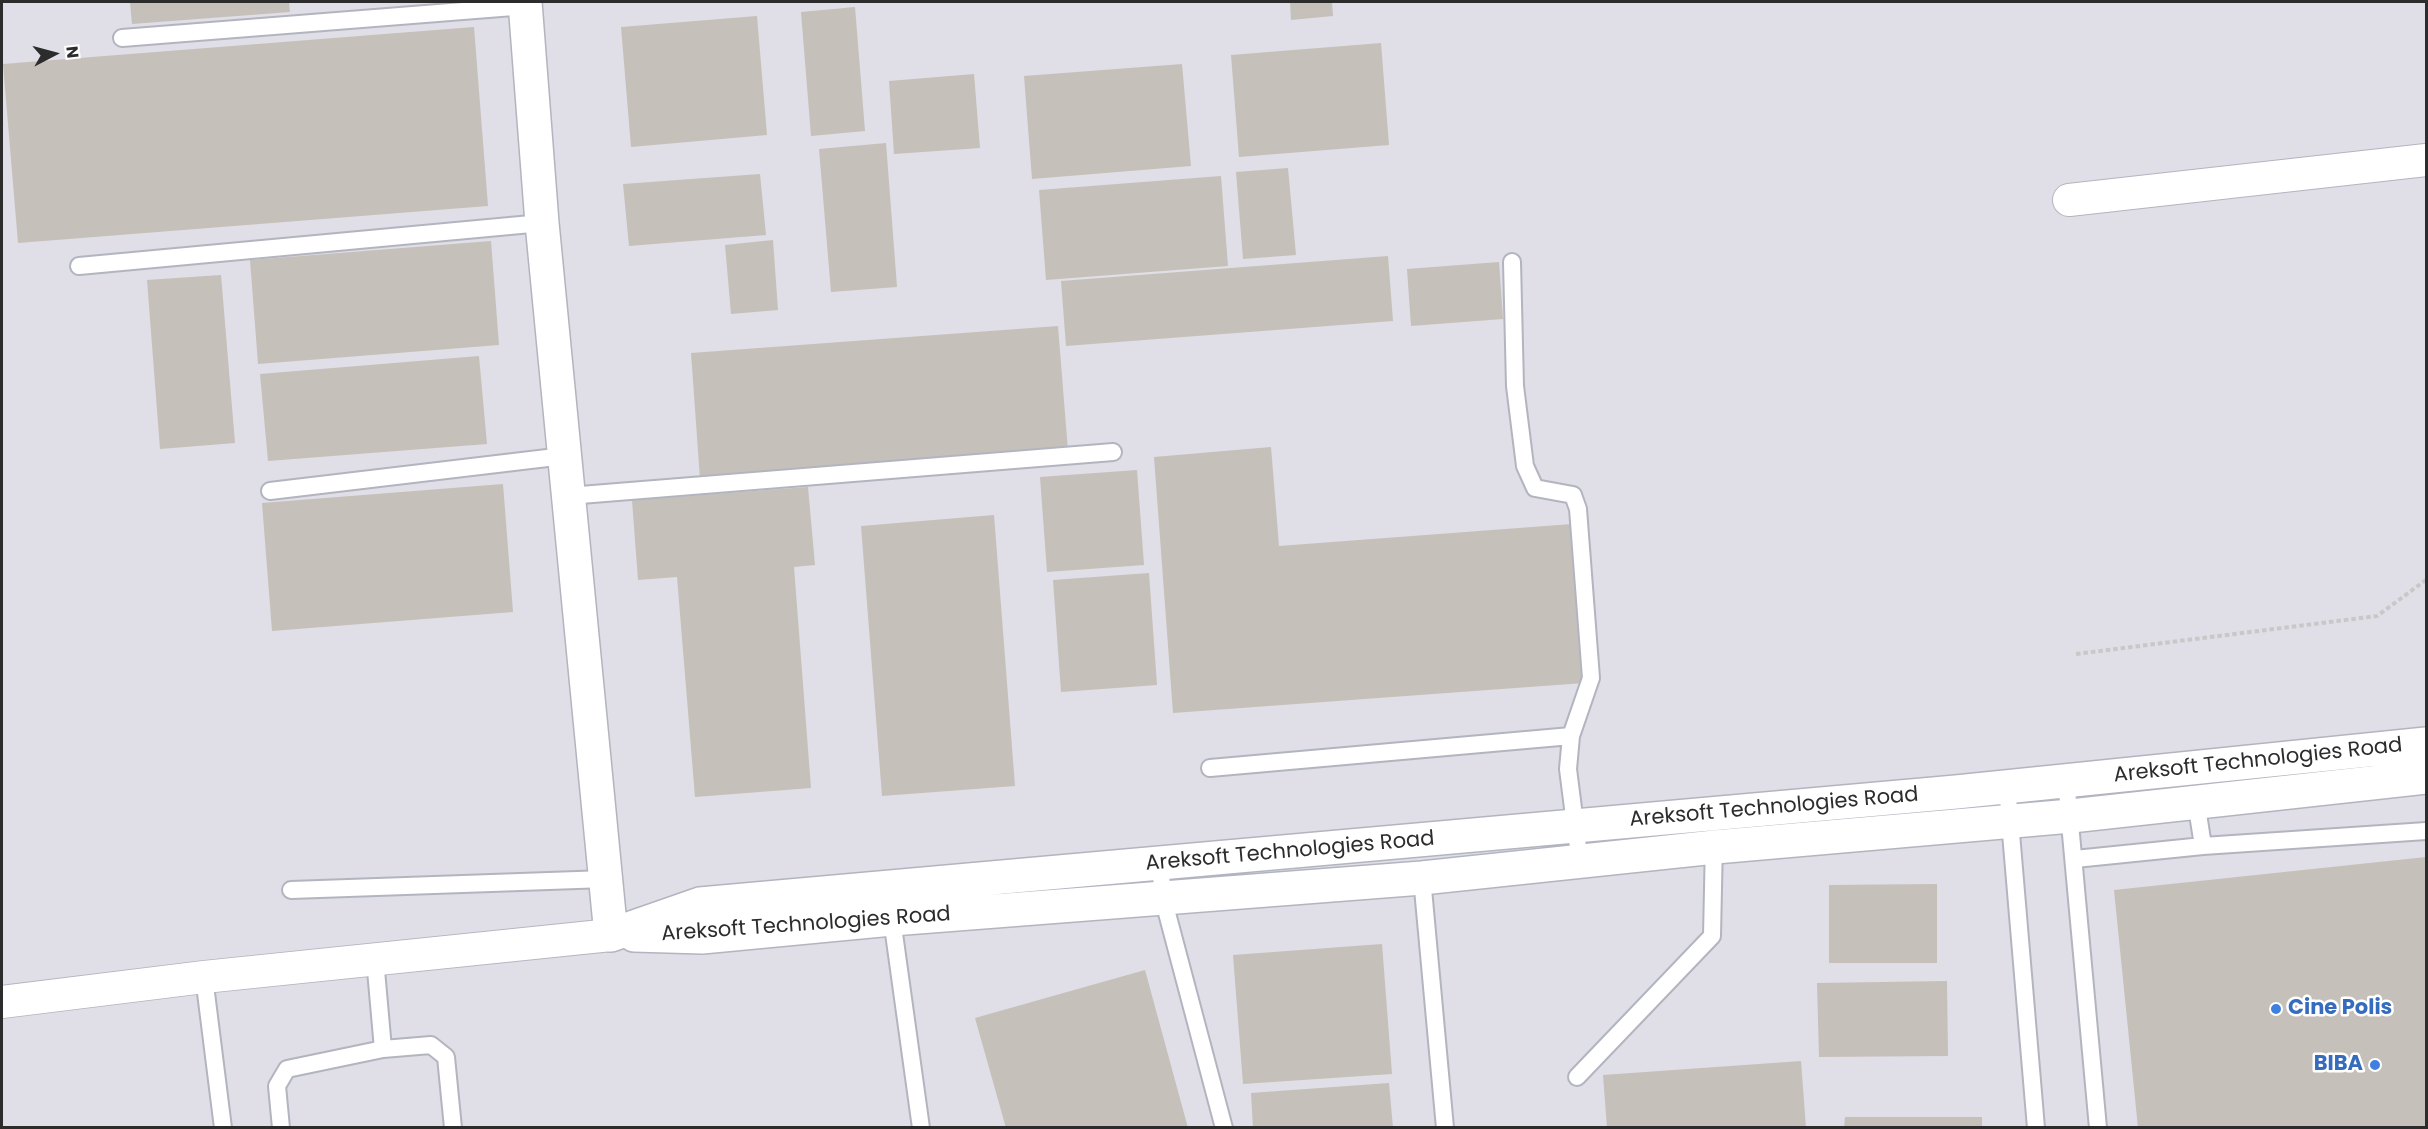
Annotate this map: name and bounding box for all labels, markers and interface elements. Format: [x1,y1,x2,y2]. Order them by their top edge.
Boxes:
north arrow [24,24,84,84]
text: N [60,45,84,59]
street label: Areksoft Technologies Road [2112,733,2404,789]
street label: Areksoft Technologies Road [1628,783,1920,833]
street label: Areksoft Technologies Road [1144,827,1436,877]
street label: Areksoft Technologies Road [660,902,952,948]
place label: Cine Polis [2288,996,2392,1022]
marker: Cine Polis [2269,1002,2283,1016]
place label: BIBA [2314,1052,2363,1078]
marker: BIBA [2368,1058,2382,1072]

